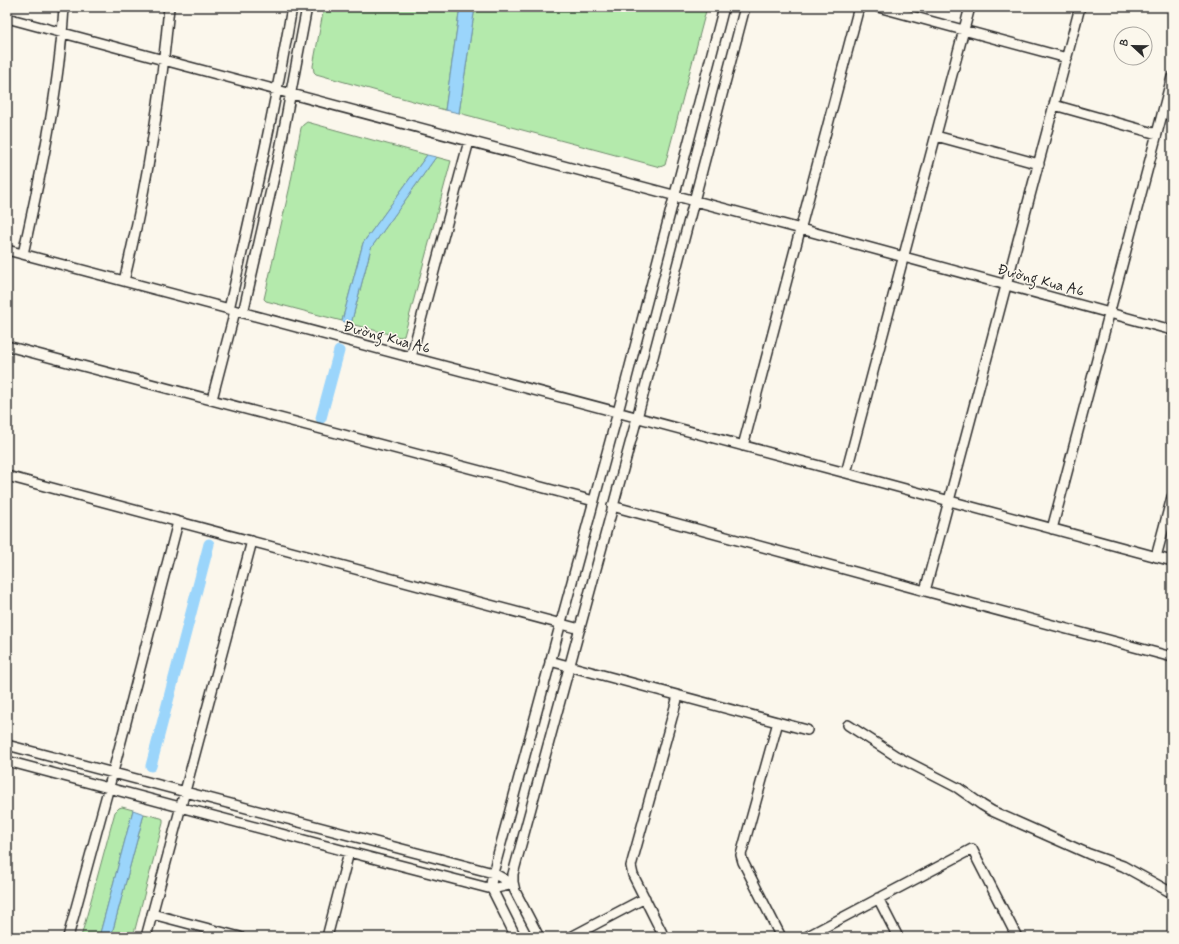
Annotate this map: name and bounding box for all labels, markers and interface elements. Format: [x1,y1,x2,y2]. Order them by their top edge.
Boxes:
north arrow [1113,26,1153,66]
text: B [1117,37,1132,48]
street label: Đường Kua A6 [995,260,1087,303]
street label: Đường Kua A6 [341,317,433,360]

